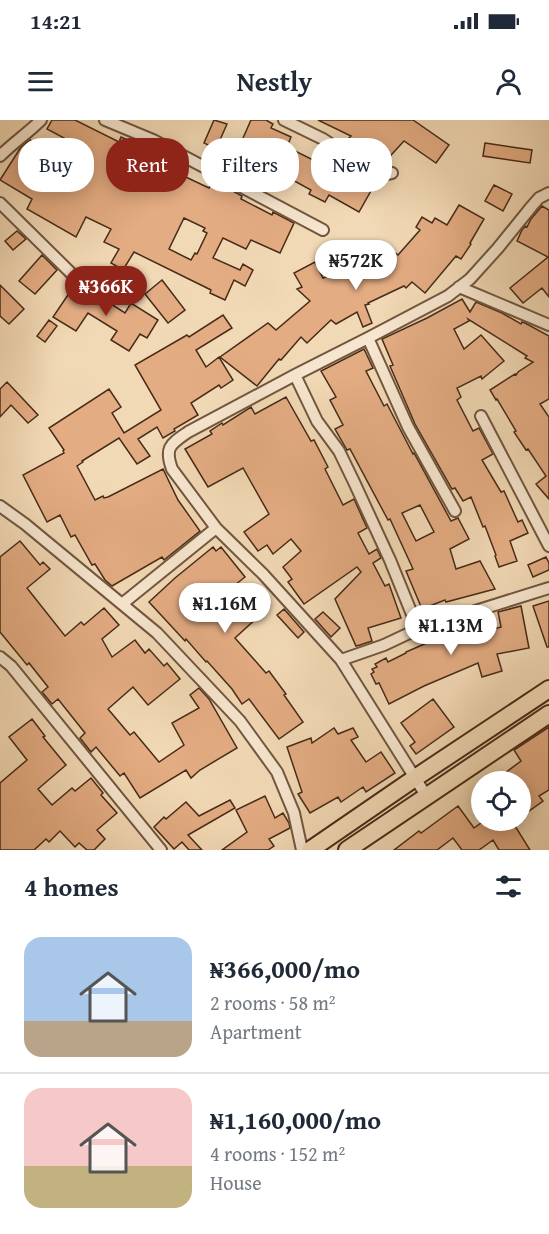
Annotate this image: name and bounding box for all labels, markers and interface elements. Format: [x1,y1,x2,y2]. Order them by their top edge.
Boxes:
text: 14:21 [30,5,82,37]
text: Nestly [237,61,312,101]
icon: menu [24,65,57,98]
icon: person [492,65,525,98]
chip: Buy [18,138,94,192]
chip: Rent [106,138,189,192]
chip: Filters [201,138,299,192]
chip: New [311,138,392,192]
pin: ₦572K [314,240,398,291]
text: ₦572K [329,245,383,274]
pin: ₦366K [64,266,148,317]
text: ₦366K [79,271,133,300]
pin: ₦1.16M [176,583,274,634]
text: ₦1.16M [193,588,257,617]
pin: ₦1.13M [402,605,500,656]
text: ₦1.13M [419,610,483,639]
map controls [471,771,531,831]
button: locate [471,771,531,831]
text: 4 homes [24,867,119,906]
icon: filters [492,870,525,903]
text: ₦366,000/mo [210,949,360,988]
icon: home [72,961,144,1033]
text: 2 rooms · 58 m² [210,988,336,1017]
text: Apartment [210,1017,302,1046]
text: ₦1,160,000/mo [210,1100,381,1139]
icon: home [72,1112,144,1184]
text: 4 rooms · 152 m² [210,1139,345,1168]
text: House [210,1168,262,1197]

